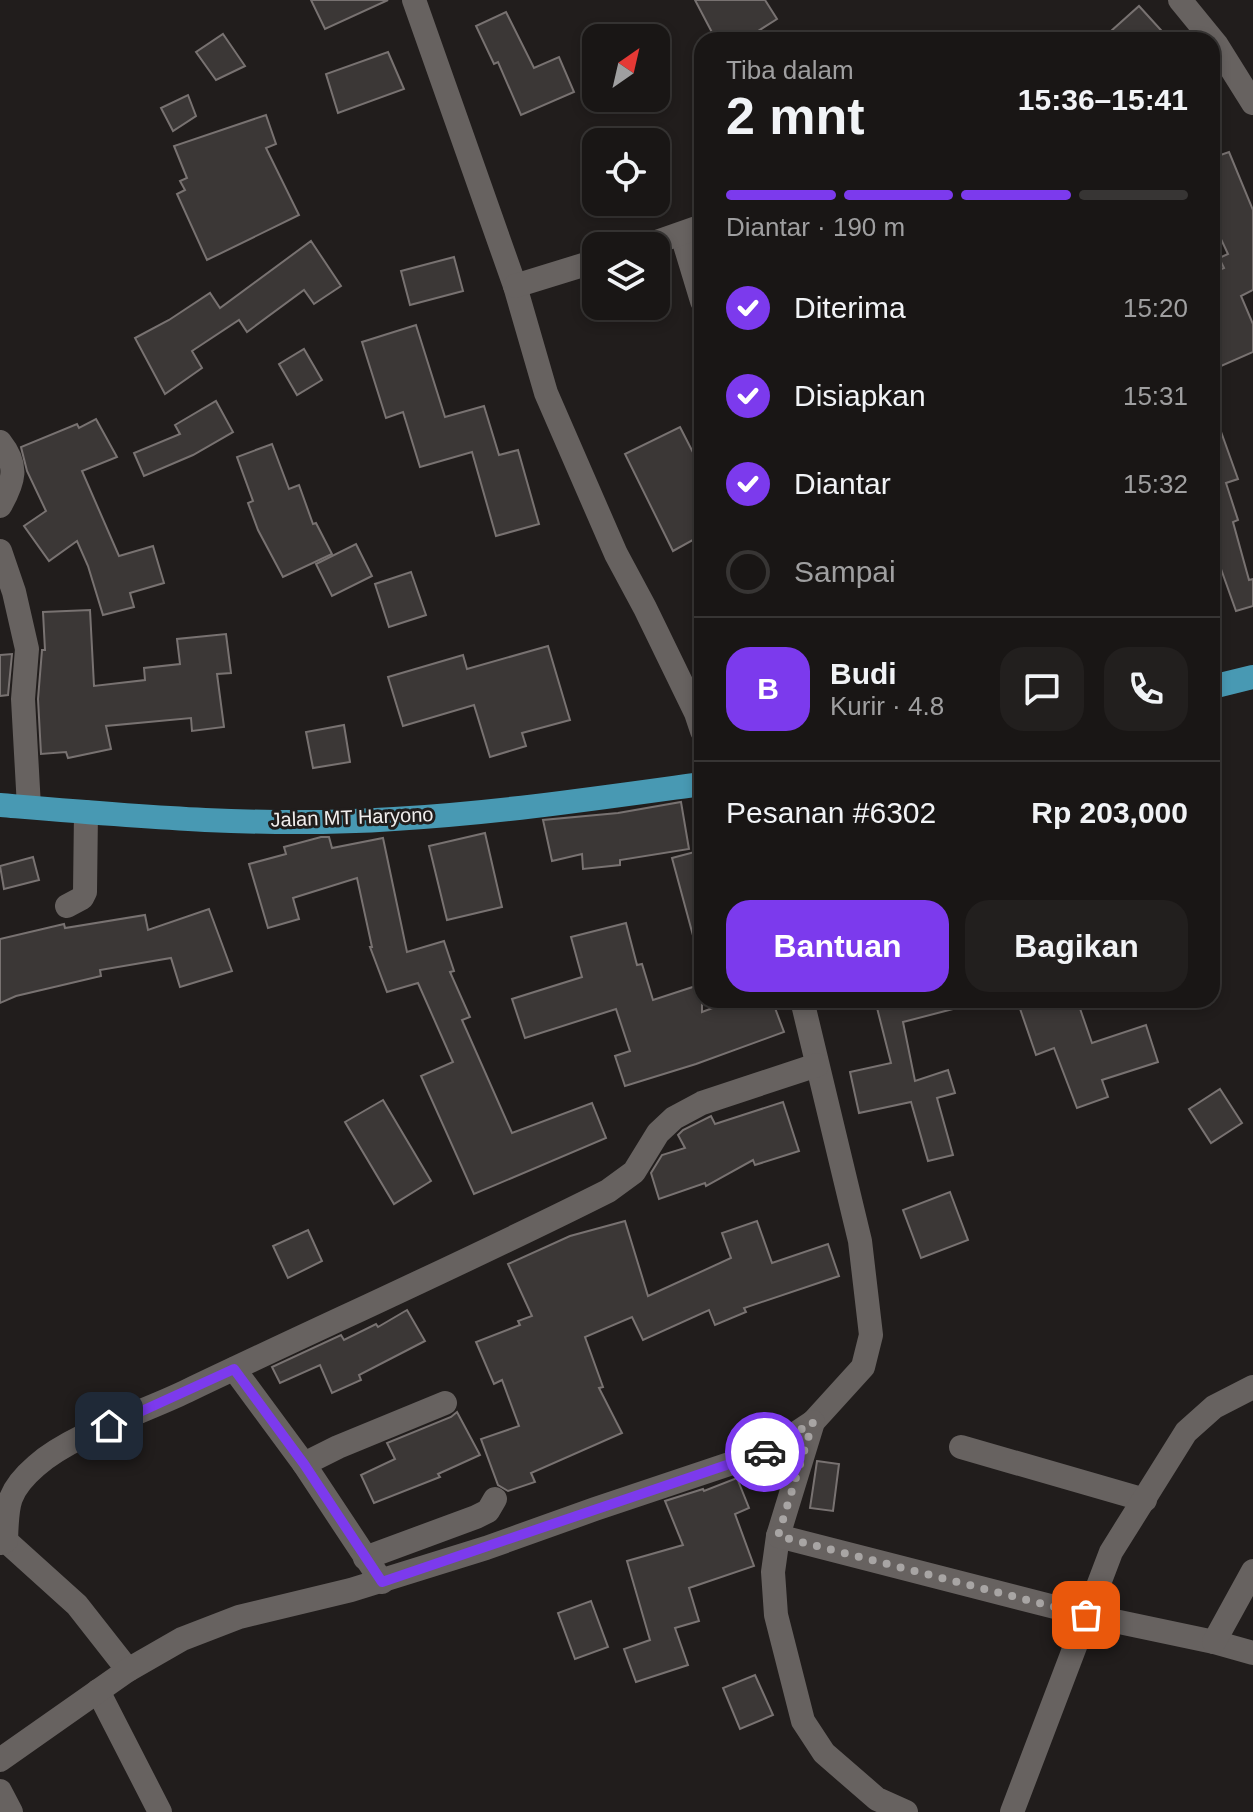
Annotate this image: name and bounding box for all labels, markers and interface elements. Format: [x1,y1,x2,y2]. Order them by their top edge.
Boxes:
north arrow [582,24,670,112]
map controls [582,24,670,320]
text: Tiba dalam [726,55,854,85]
text: 15:36–15:41 [1018,83,1188,116]
text: 2 mnt [726,87,865,145]
button: locate [582,128,670,216]
text: Diantar · 190 m [726,212,905,242]
button: layers [582,232,670,320]
icon: check [726,286,770,330]
text: Diterima [794,291,906,324]
text: 15:20 [1123,293,1188,323]
icon: check [726,374,770,418]
text: Disiapkan [794,379,926,412]
text: 15:31 [1123,381,1188,411]
icon: check [726,462,770,506]
text: Diantar [794,467,891,500]
text: 15:32 [1123,469,1188,499]
text: Sampai [794,555,896,588]
button: chat [1000,647,1084,731]
button: phone [1104,647,1188,731]
text: Budi [830,657,897,690]
text: B [757,672,779,705]
text: Kurir · 4.8 [830,691,944,721]
text: Pesanan #6302 [726,796,936,829]
text: Rp 203,000 [1031,796,1188,829]
street label: Jalan MT Haryono [270,803,434,831]
button: Bantuan [726,900,949,992]
button: Bagikan [965,900,1188,992]
pin [75,1392,143,1460]
icon: home [87,1404,131,1448]
courier [725,1412,805,1492]
icon: car [743,1430,787,1474]
pin [1052,1581,1120,1649]
icon: bag [1064,1593,1108,1637]

